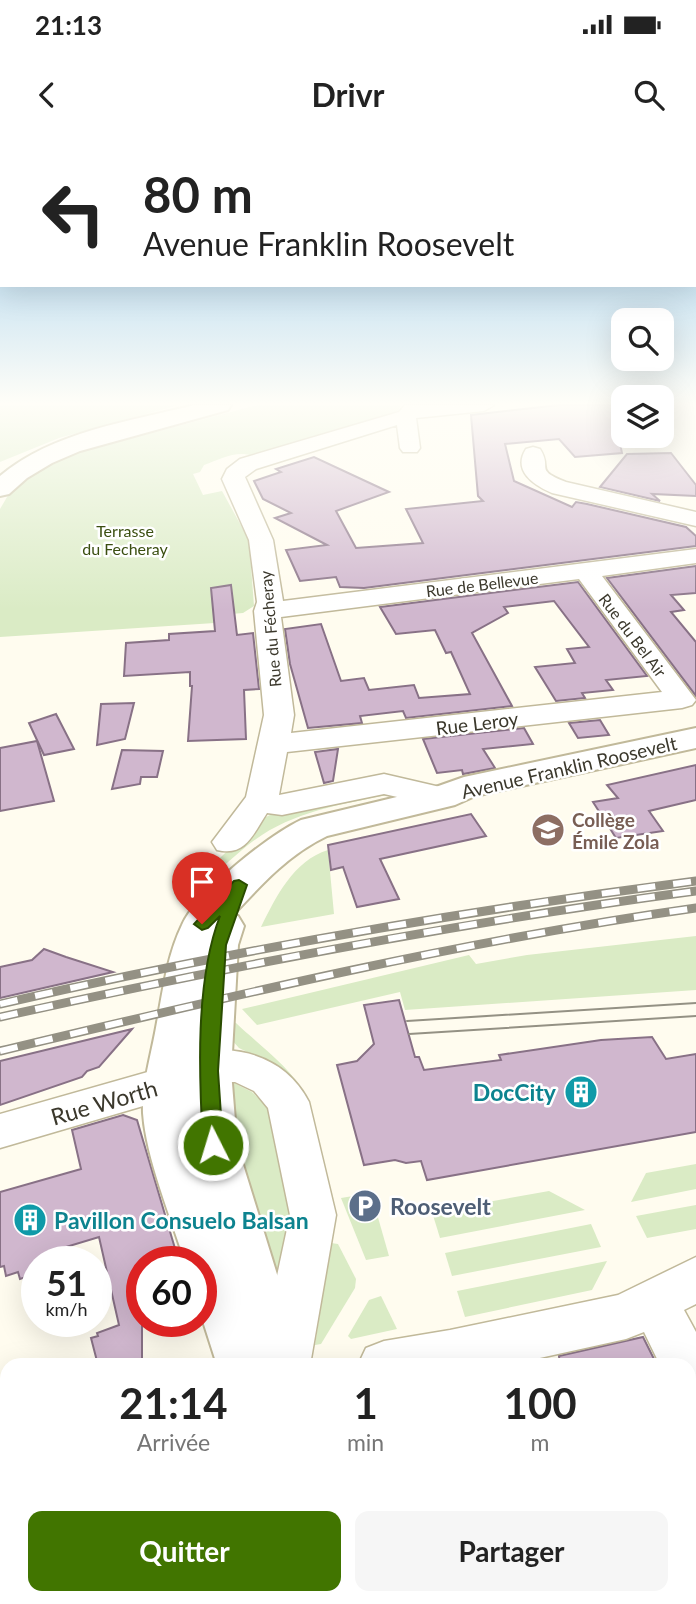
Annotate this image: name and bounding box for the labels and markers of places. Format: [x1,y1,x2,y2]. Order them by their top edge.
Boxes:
place label: Collège Émile Zola [572,808,659,853]
school or university icon: Collège Émile Zola [529,811,567,849]
pin [172,852,232,924]
building icon: DocCity [562,1073,600,1111]
place label: DocCity [473,1078,557,1106]
parking icon: Roosevelt [346,1187,384,1225]
place label: Roosevelt [390,1192,491,1220]
building icon: Pavillon Consuelo Balsan [11,1201,49,1239]
place label: Pavillon Consuelo Balsan [54,1206,309,1234]

